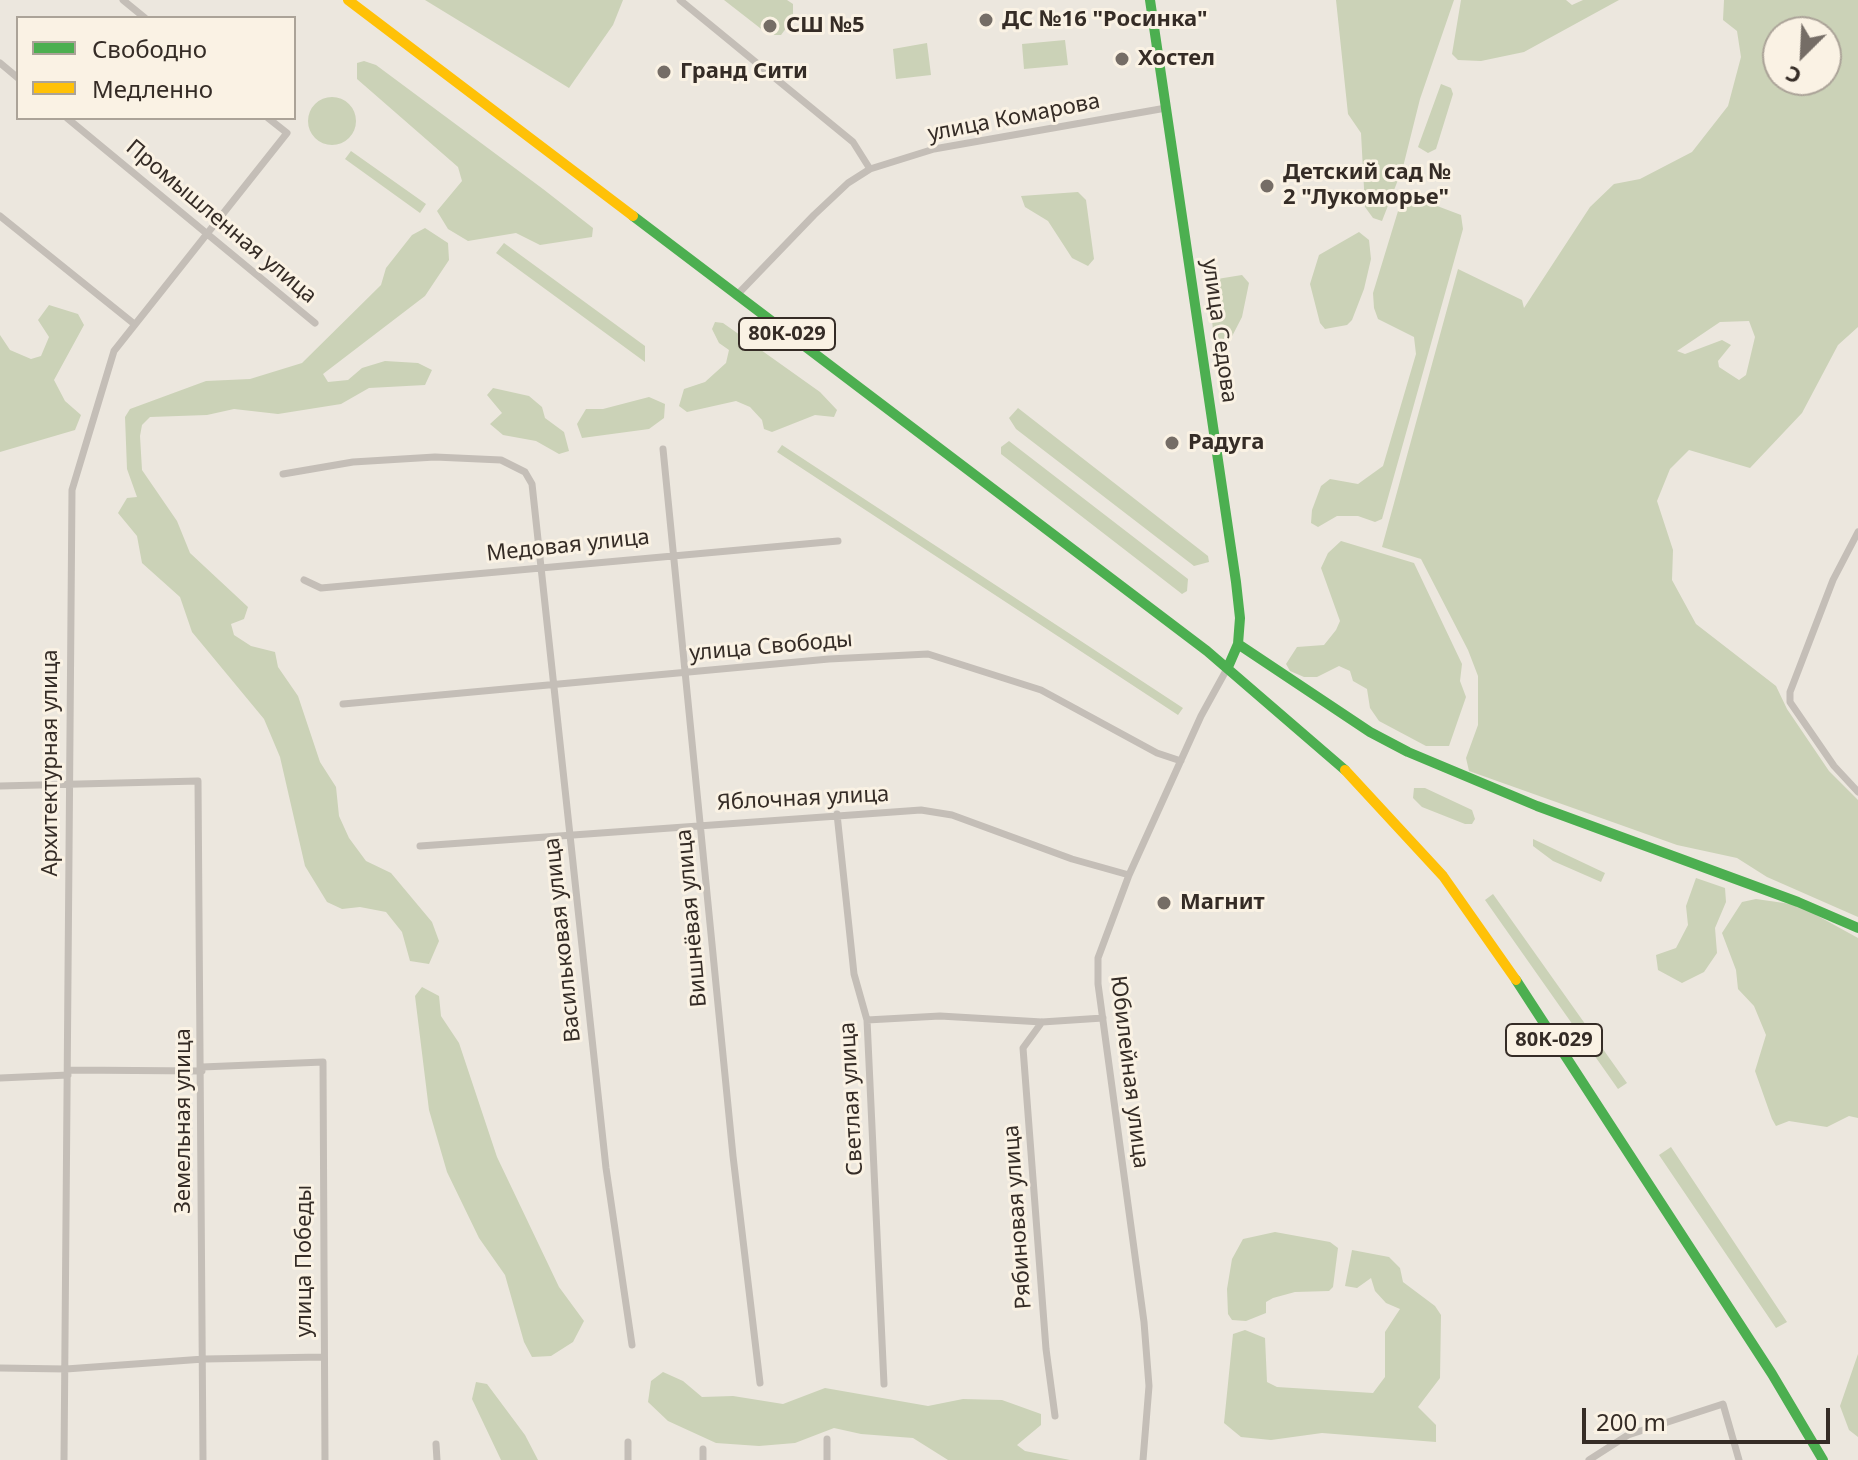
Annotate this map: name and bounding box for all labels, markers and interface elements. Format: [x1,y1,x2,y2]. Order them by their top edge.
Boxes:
place label: ДС №16 "Росинка" [1002,7,1208,33]
marker: ДС №16 "Росинка" [977,11,995,29]
place label: СШ №5 [786,13,865,39]
legend [16,16,296,120]
north arrow [1762,16,1842,96]
marker: СШ №5 [761,17,779,35]
text: Свободно [92,32,207,65]
place label: Хостел [1138,46,1215,72]
marker: Хостел [1113,50,1131,68]
place label: Гранд Сити [680,59,808,85]
text: С [1780,60,1806,93]
marker: Гранд Сити [655,63,673,81]
text: Медленно [92,72,213,105]
street label: улица Комарова [926,88,1102,148]
street label: Промышленная улица [120,134,322,310]
place label: Детский сад № 2 "Лукоморье" [1283,160,1451,212]
marker: Детский сад № 2 "Лукоморье" [1258,177,1276,195]
street label: улица Седова [1196,257,1242,405]
road number: 80К-029 [739,318,835,350]
place label: Радуга [1188,430,1264,456]
marker: Радуга [1163,434,1181,452]
street label: Медовая улица [485,524,651,568]
street label: улица Свободы [688,627,854,667]
street label: Архитектурная улица [38,649,64,877]
street label: Яблочная улица [716,781,890,817]
street label: Вишнёвая улица [671,828,713,1008]
street label: Васильковая улица [539,836,587,1044]
place label: Магнит [1180,890,1265,916]
marker: Магнит [1155,894,1173,912]
street label: Юбилейная улица [1104,974,1154,1170]
street label: Светлая улица [835,1021,869,1177]
road number: 80К-029 [1506,1024,1602,1056]
street label: Земельная улица [171,1028,197,1214]
street label: Рябиновая улица [998,1124,1038,1310]
street label: улица Победы [292,1185,318,1337]
scale bar [1586,1392,1834,1442]
text: 200 m [1596,1405,1666,1438]

